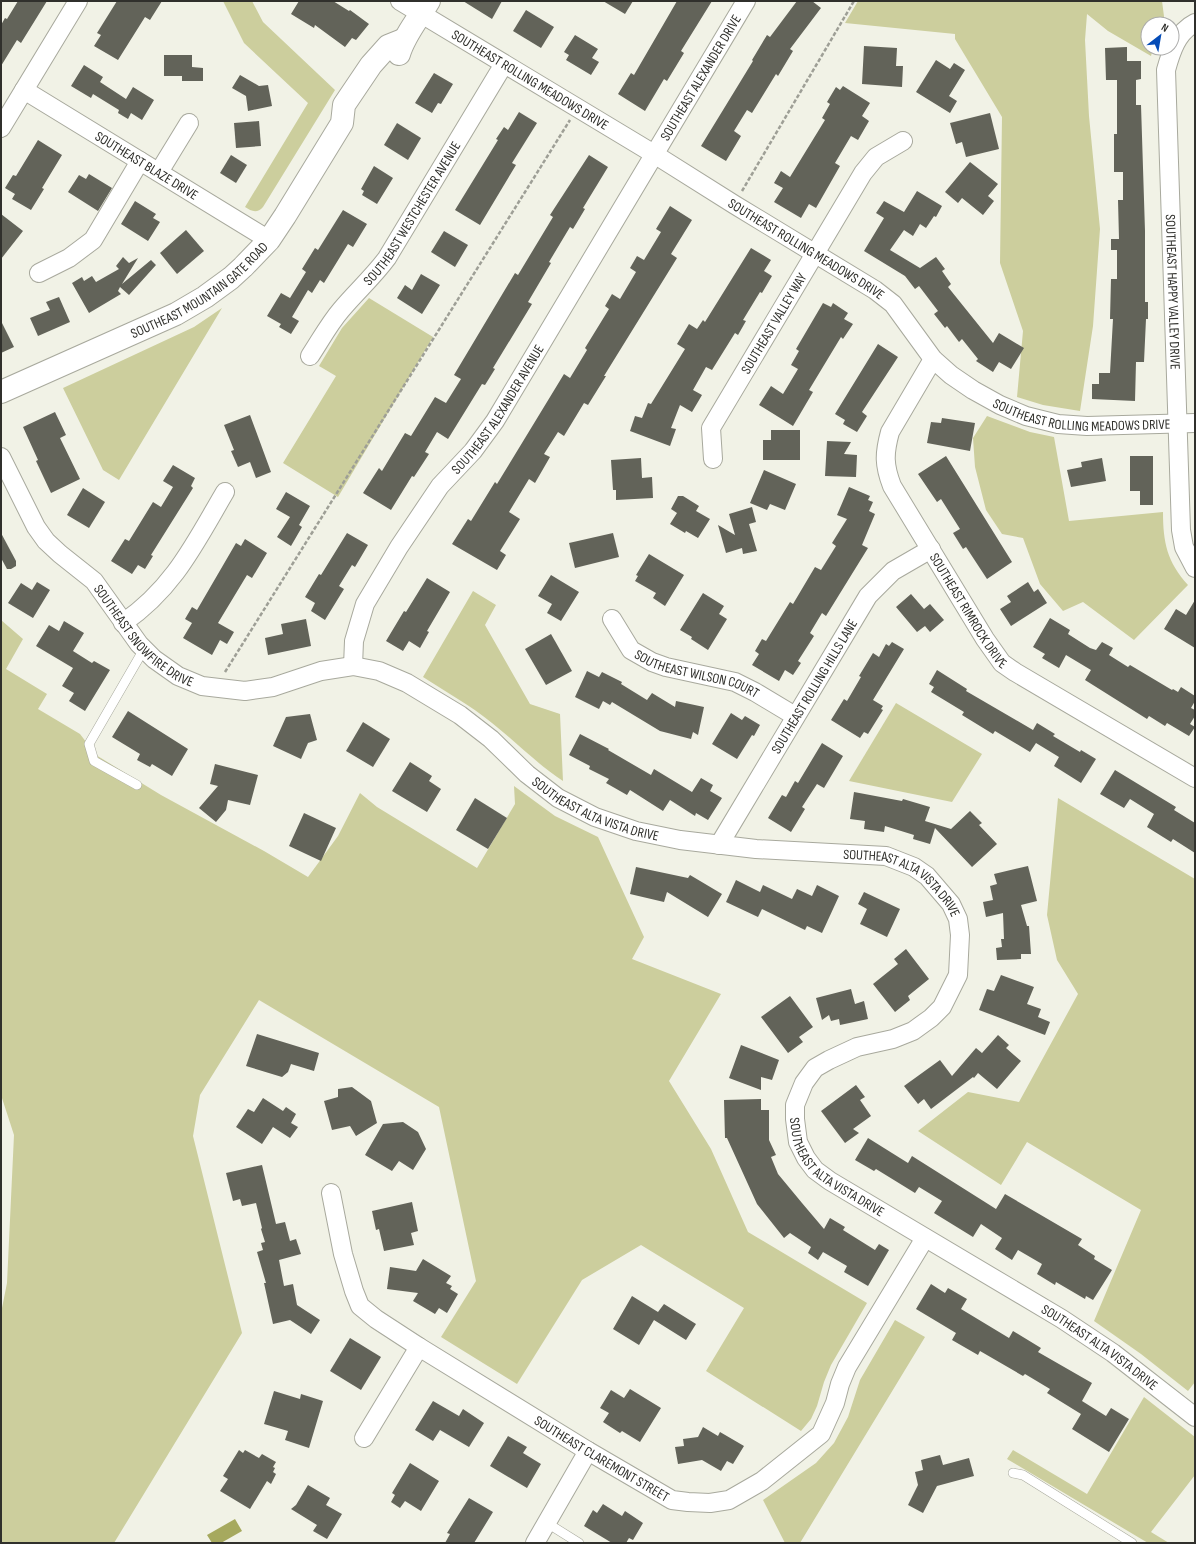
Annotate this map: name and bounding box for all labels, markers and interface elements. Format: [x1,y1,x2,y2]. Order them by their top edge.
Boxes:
street label: SOUTHEAST ALEXANDER DRIVE [657,11,745,144]
north arrow [1140,16,1180,56]
text: N [1159,21,1171,35]
street label: SOUTHEAST ROLLING MEADOWS DRIVE [448,26,612,134]
street label: SOUTHEAST BLAZE DRIVE [92,128,201,204]
street label: SOUTHEAST WESTCHESTER AVENUE [360,138,464,289]
street label: SOUTHEAST ROLLING MEADOWS DRIVE [725,195,888,303]
street label: SOUTHEAST HAPPY VALLEY DRIVE [1162,214,1184,370]
street label: SOUTHEAST MOUNTAIN GATE ROAD [128,238,272,342]
street label: SOUTHEAST VALLEY WAY [737,270,811,377]
street label: SOUTHEAST ALEXANDER AVENUE [448,341,548,478]
street label: SOUTHEAST ROLLING MEADOWS DRIVE [990,395,1171,435]
street label: SOUTHEAST RIMROCK DRIVE [926,550,1010,673]
street label: SOUTHEAST SNOWFIRE DRIVE [90,581,196,691]
street label: SOUTHEAST ROLLING HILLS LANE [768,616,861,757]
street label: SOUTHEAST WILSON COURT [631,646,762,702]
street label: SOUTHEAST ALTA VISTA DRIVE [529,773,661,845]
street label: SOUTHEAST ALTA VISTA DRIVE [843,846,964,920]
street label: SOUTHEAST ALTA VISTA DRIVE [786,1116,888,1221]
street label: SOUTHEAST ALTA VISTA DRIVE [1038,1301,1161,1394]
street label: SOUTHEAST CLAREMONT STREET [531,1412,672,1506]

